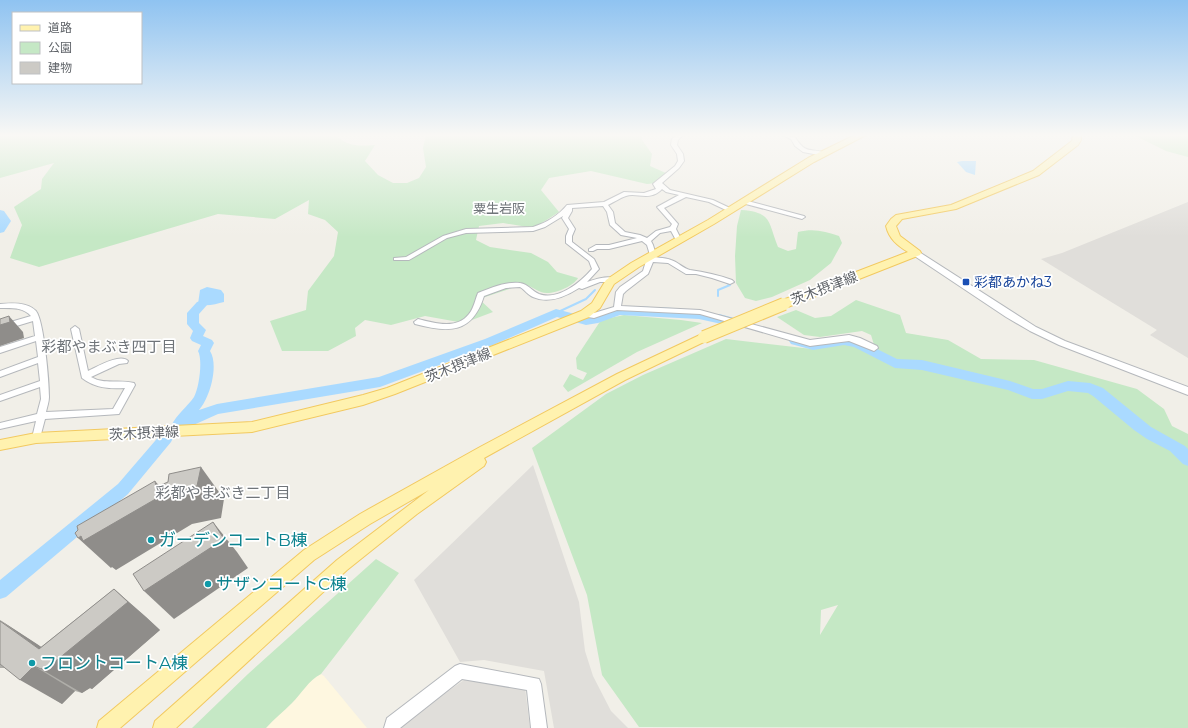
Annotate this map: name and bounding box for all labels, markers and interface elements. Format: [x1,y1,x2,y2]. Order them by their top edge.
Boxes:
legend [12,12,142,84]
text: 道路 [48,20,72,35]
text: 公園 [48,40,72,55]
text: 建物 [48,60,72,75]
district label: 粟生岩阪 [473,200,525,216]
street label: 茨木摂津線 [788,267,860,309]
place label: 彩都あかね3 [974,273,1052,291]
marker: 彩都あかね3 [961,277,971,287]
district label: 彩都やまぶき四丁目 [41,337,177,356]
street label: 茨木摂津線 [422,344,494,386]
street label: 茨木摂津線 [109,422,179,444]
district label: 彩都やまぶき二丁目 [155,483,291,502]
place label: ガーデンコートB棟 [159,530,308,550]
marker: ガーデンコートB棟 [146,535,156,545]
place label: サザンコートC棟 [216,574,347,594]
marker: サザンコートC棟 [203,579,213,589]
place label: フロントコートA棟 [40,653,188,673]
marker: フロントコートA棟 [27,658,37,668]

